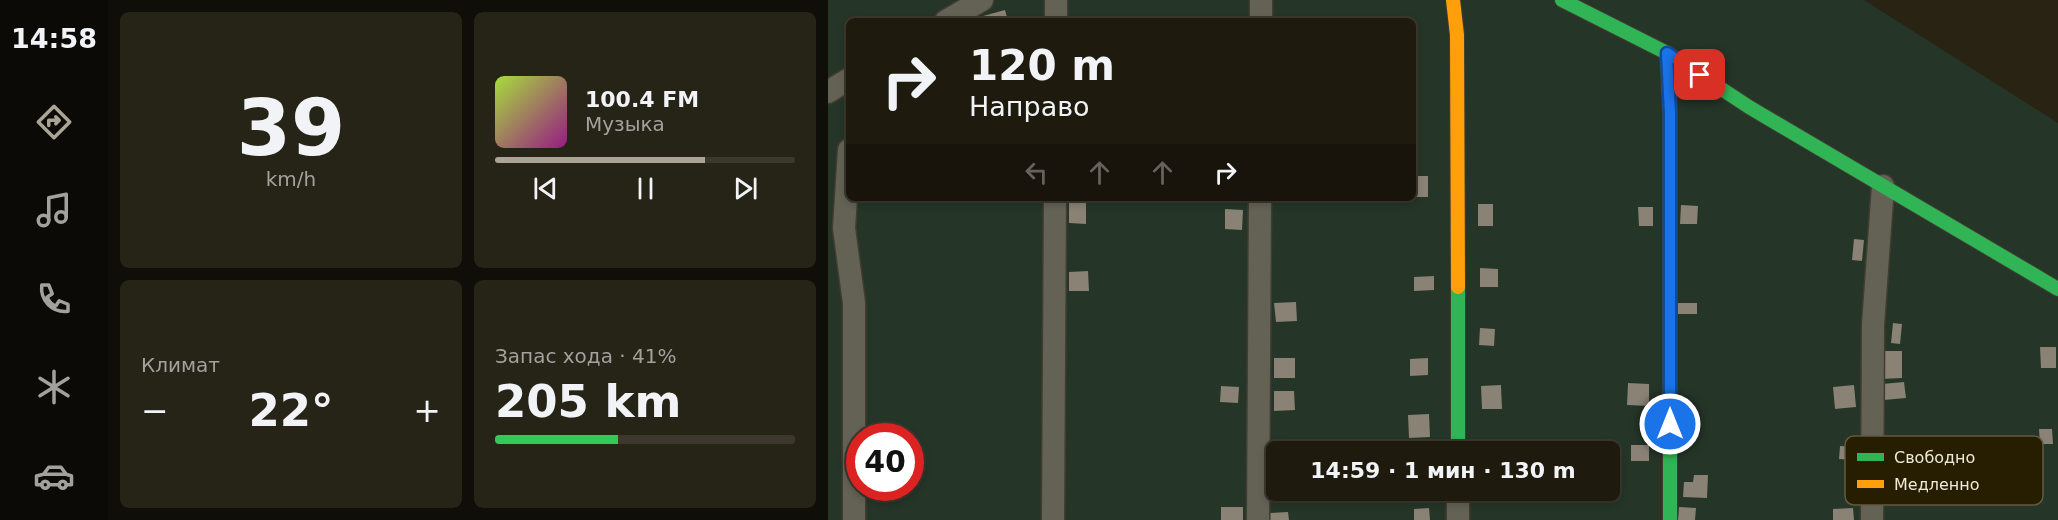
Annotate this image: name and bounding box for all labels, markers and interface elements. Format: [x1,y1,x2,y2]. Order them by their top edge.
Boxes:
text: 14:58 [11,23,97,54]
text: 120 m [969,41,1115,90]
icon: right [870,42,948,120]
pin [1674,49,1725,100]
icon: arrive [1683,58,1716,91]
text: 39 [237,83,345,173]
text: 100.4 FM [585,87,699,112]
text: Направо [969,91,1090,122]
icon: directions [33,101,75,143]
text: Музыка [585,112,665,136]
icon: left [1020,156,1053,189]
icon: ahead [1083,156,1116,189]
icon: ahead [1146,156,1179,189]
icon: right [1209,156,1242,189]
text: km/h [266,167,316,191]
icon: previous [529,172,562,205]
icon: pause [629,172,662,205]
icon: next [729,172,762,205]
icon: music [33,189,75,231]
icon: phone [33,278,75,320]
text: Запас хода · 41% [495,344,676,368]
text: Климат [141,353,220,377]
icon: climate [33,366,75,408]
text: 205 km [495,375,681,428]
text: 22° [248,384,334,437]
text: − [141,391,169,430]
text: + [413,391,441,430]
position arrow [1638,392,1702,456]
speed limit sign: 40 [846,423,924,501]
legend [1845,436,2043,505]
text: Свободно [1894,448,1975,467]
icon: car [33,455,75,497]
text: 14:59 · 1 мин · 130 m [1310,458,1576,483]
text: Медленно [1894,475,1980,494]

